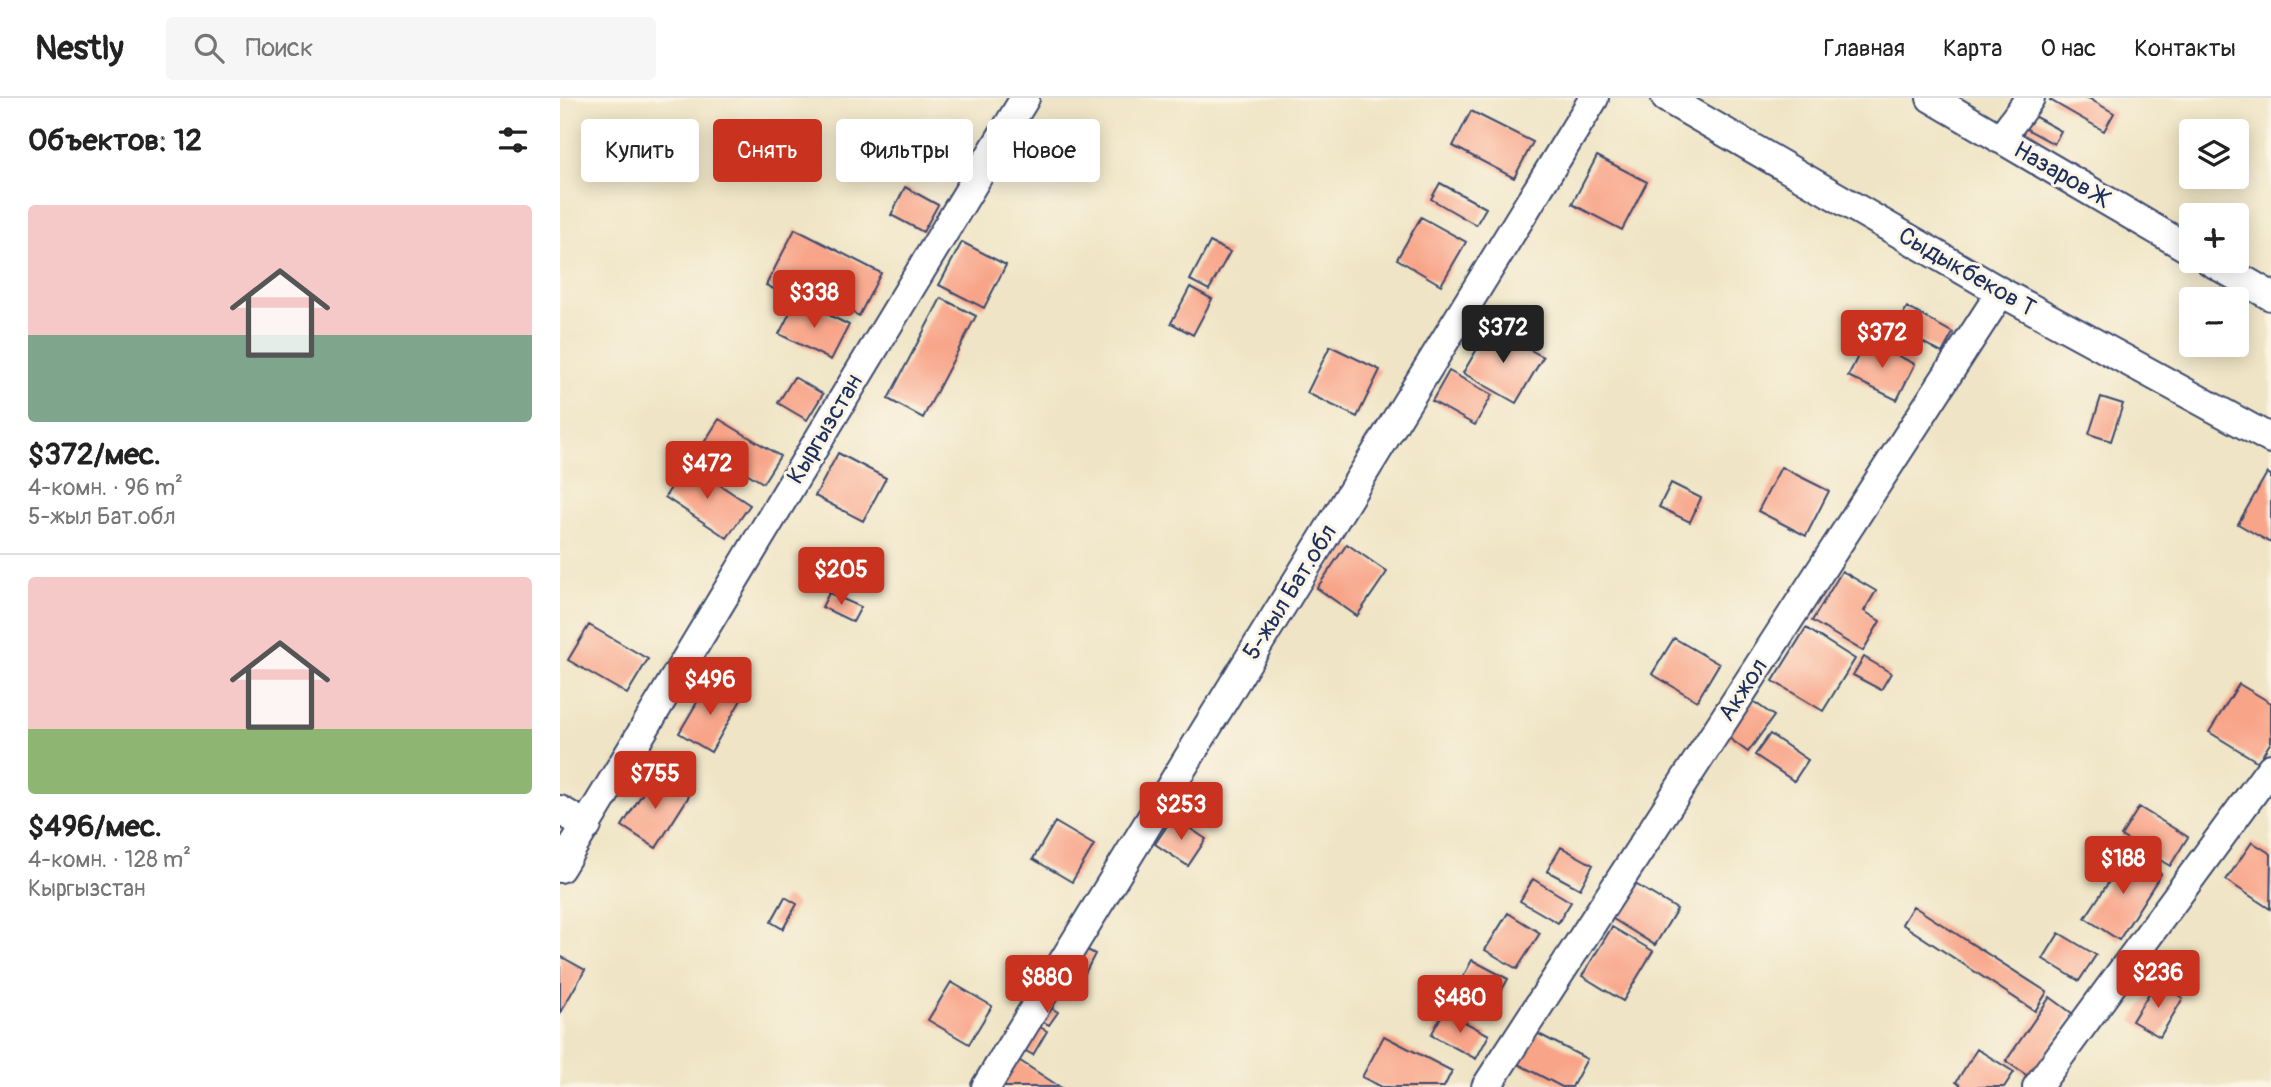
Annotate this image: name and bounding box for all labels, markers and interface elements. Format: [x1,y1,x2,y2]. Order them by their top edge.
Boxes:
search box [166,17,656,80]
text: Nestly [35,28,124,69]
icon: search [190,29,228,67]
text: Поиск [246,32,313,64]
text: Главная [1824,34,1905,63]
text: Карта [1943,34,2003,63]
text: О нас [2041,34,2096,63]
text: Контакты [2134,34,2236,63]
chip: Купить [581,119,699,182]
chip: Снять [713,119,822,182]
chip: Фильтры [836,119,973,182]
chip: Новое [987,119,1100,182]
map controls [2179,119,2249,357]
button: layers [2179,119,2249,189]
icon: filters [494,121,532,159]
text: Объектов: 12 [28,122,202,159]
street label: Назаров Ж [2008,135,2116,214]
button: + [2179,203,2249,273]
street label: Сыдыкбеков Т [1893,221,2041,323]
icon: home [217,250,343,376]
pin: $338 [773,271,855,330]
text: $338 [789,278,839,307]
button: − [2179,287,2249,357]
pin: $372 [1462,306,1544,365]
pin: $372 [1841,310,1923,370]
text: $372 [1478,313,1528,342]
text: $372 [1857,318,1907,347]
street label: Кыргызстан [781,369,869,489]
text: $372/мес. [28,436,161,473]
pin: $472 [666,442,748,501]
text: $472 [682,449,732,478]
text: 4-комн. · 96 m² [28,473,183,502]
text: 5-жыл Бат.обл [28,502,176,531]
street label: 5-жыл Бат.обл [1237,519,1343,665]
pin: $205 [800,547,882,607]
text: $205 [814,555,868,584]
icon: home [217,622,343,748]
street label: Акжол [1712,653,1774,727]
pin: $496 [669,658,751,717]
text: $496 [684,665,736,694]
pin: $755 [614,752,696,811]
text: $755 [630,759,680,788]
pin: $253 [1140,782,1222,842]
text: $253 [1156,790,1206,819]
text: $496/мес. [28,808,162,845]
pin: $188 [2082,836,2164,896]
text: $188 [2101,844,2145,873]
text: 4-комн. · 128 m² [28,845,191,874]
text: Кыргызстан [28,874,146,903]
pin: $236 [2117,950,2199,1010]
pin: $880 [1006,956,1088,1015]
text: $236 [2133,958,2183,987]
text: $880 [1021,963,1073,992]
pin: $480 [1419,976,1501,1035]
text: $480 [1433,983,1487,1012]

